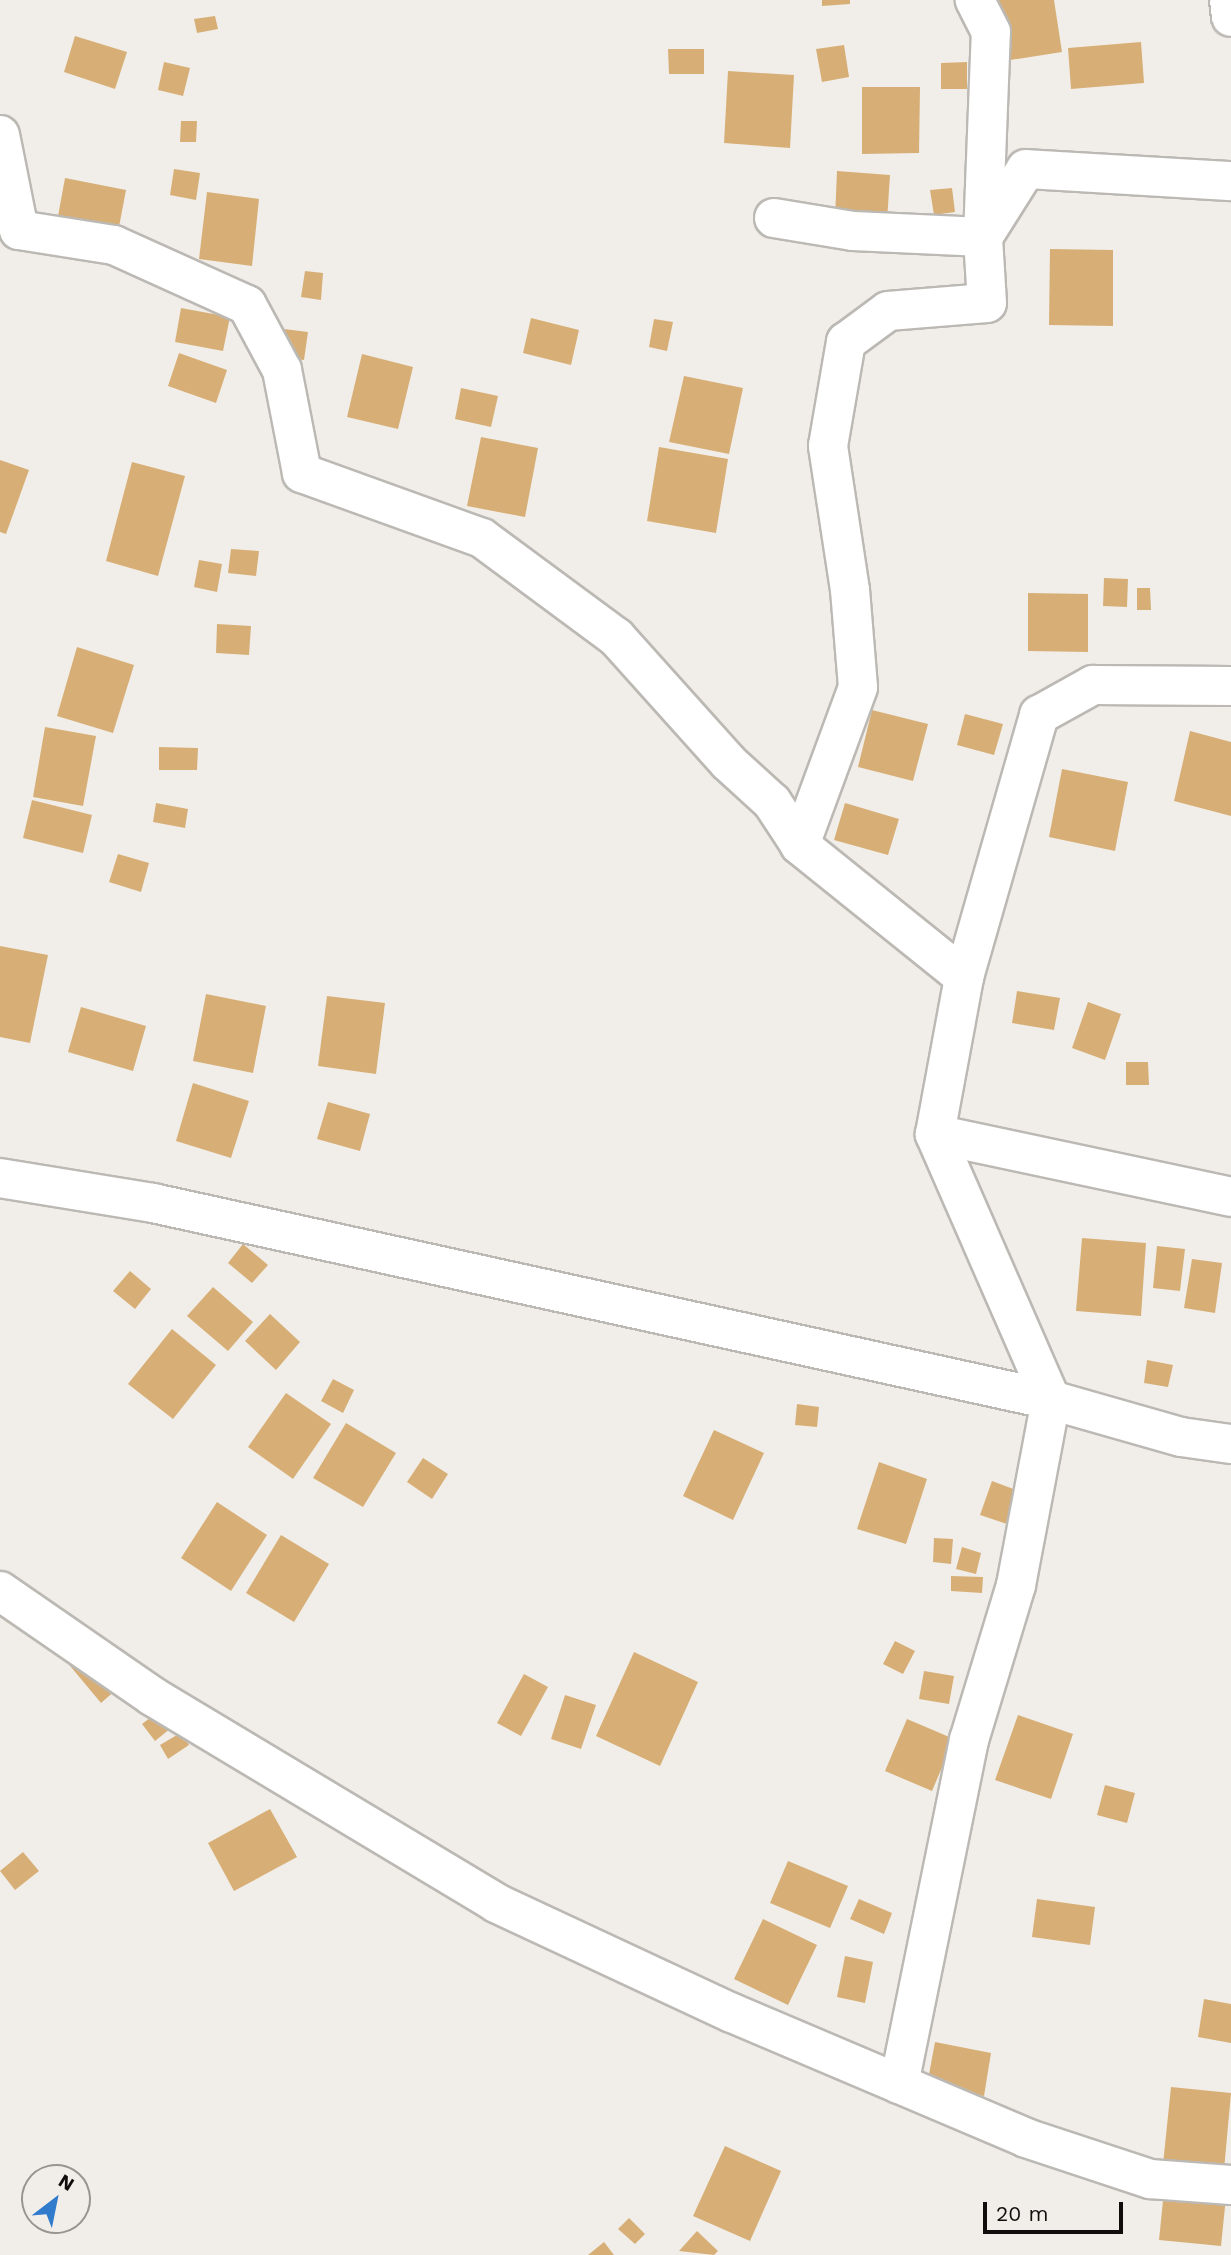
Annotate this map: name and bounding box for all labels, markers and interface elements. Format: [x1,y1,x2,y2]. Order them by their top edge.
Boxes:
north arrow [21,2164,91,2234]
text: N [54,2169,78,2196]
scale bar [986,2188,1126,2232]
text: 20 m [996,2201,1048,2226]

